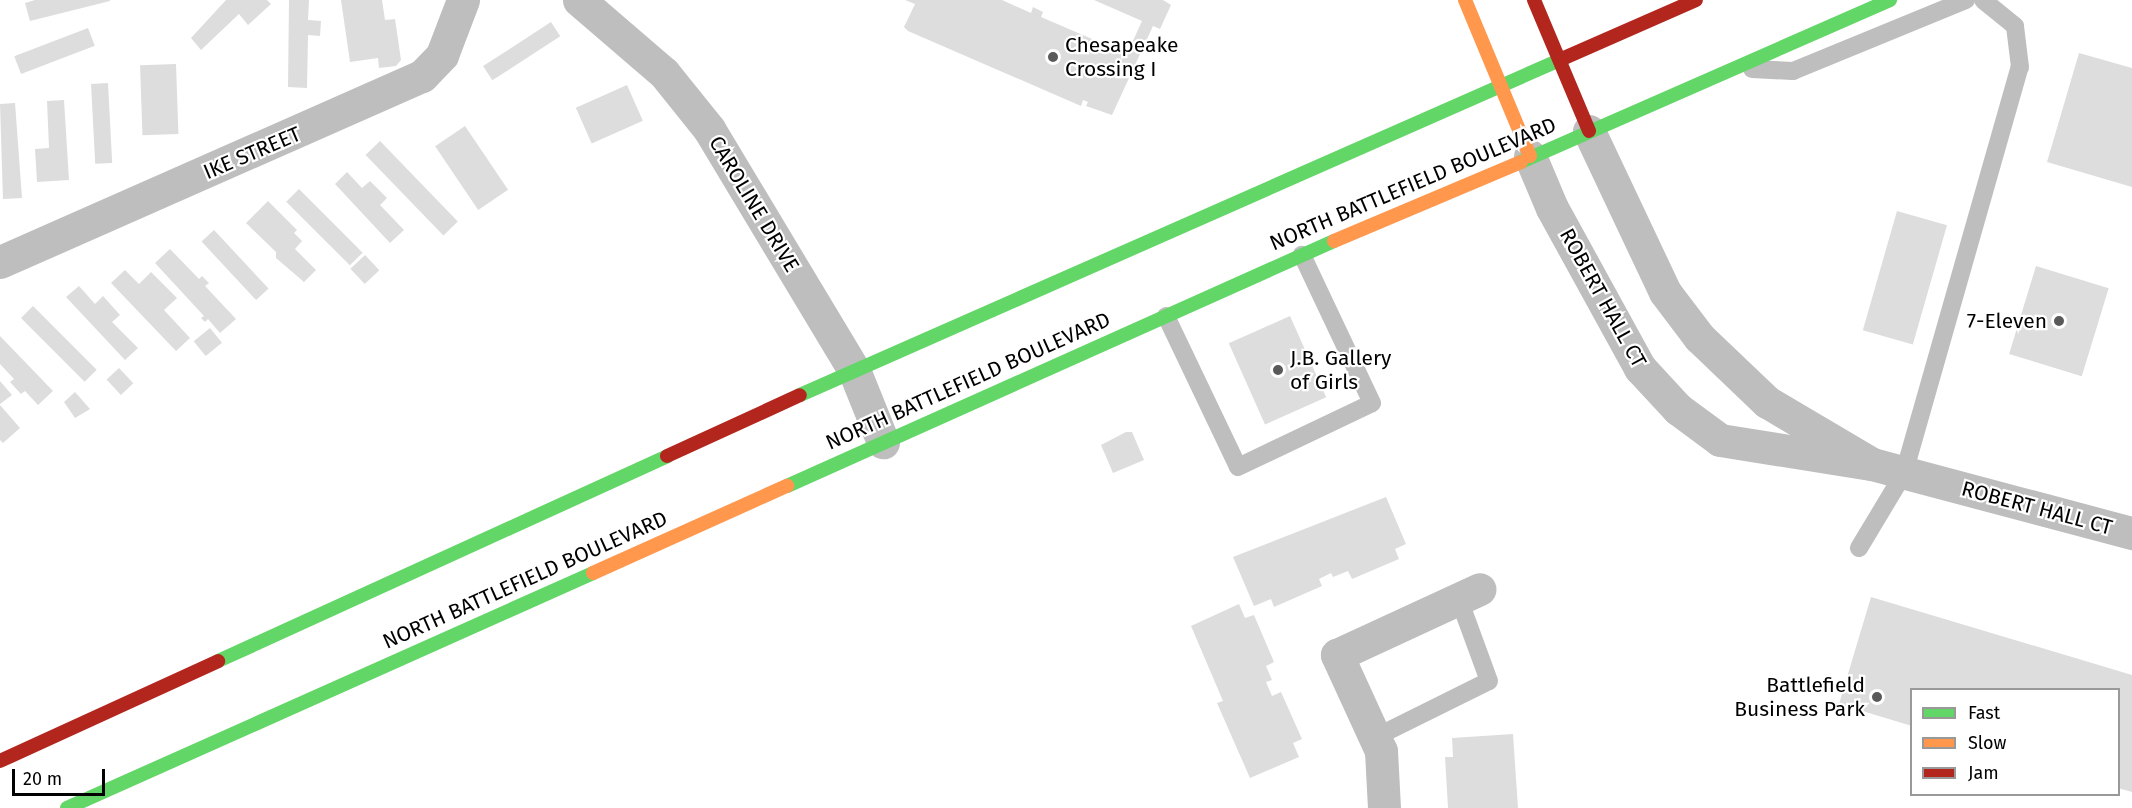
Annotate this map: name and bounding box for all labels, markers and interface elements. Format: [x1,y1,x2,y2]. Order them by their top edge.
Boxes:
place label: Chesapeake Crossing I [1065,32,1178,82]
marker: Chesapeake Crossing I [1046,50,1060,64]
street label: NORTH BATTLEFIELD BOULEVARD [1266,112,1560,256]
street label: IKE STREET [200,121,304,185]
street label: CAROLINE DRIVE [704,132,804,276]
street label: ROBERT HALL CT [1554,224,1652,372]
street label: NORTH BATTLEFIELD BOULEVARD [822,307,1114,455]
place label: 7-Eleven [1967,308,2047,334]
marker: 7-Eleven [2052,314,2066,328]
place label: J.B. Gallery of Girls [1290,345,1391,395]
marker: J.B. Gallery of Girls [1271,363,1285,377]
street label: ROBERT HALL CT [1959,476,2115,540]
street label: NORTH BATTLEFIELD BOULEVARD [379,506,671,654]
place label: Battlefield Business Park [1734,672,1865,722]
legend [1910,688,2120,796]
marker: Battlefield Business Park [1870,690,1884,704]
text: Fast [1968,702,2000,724]
text: Slow [1968,732,2006,754]
scale bar [15,757,108,795]
text: Jam [1968,762,1999,784]
text: 20 m [23,768,62,790]

